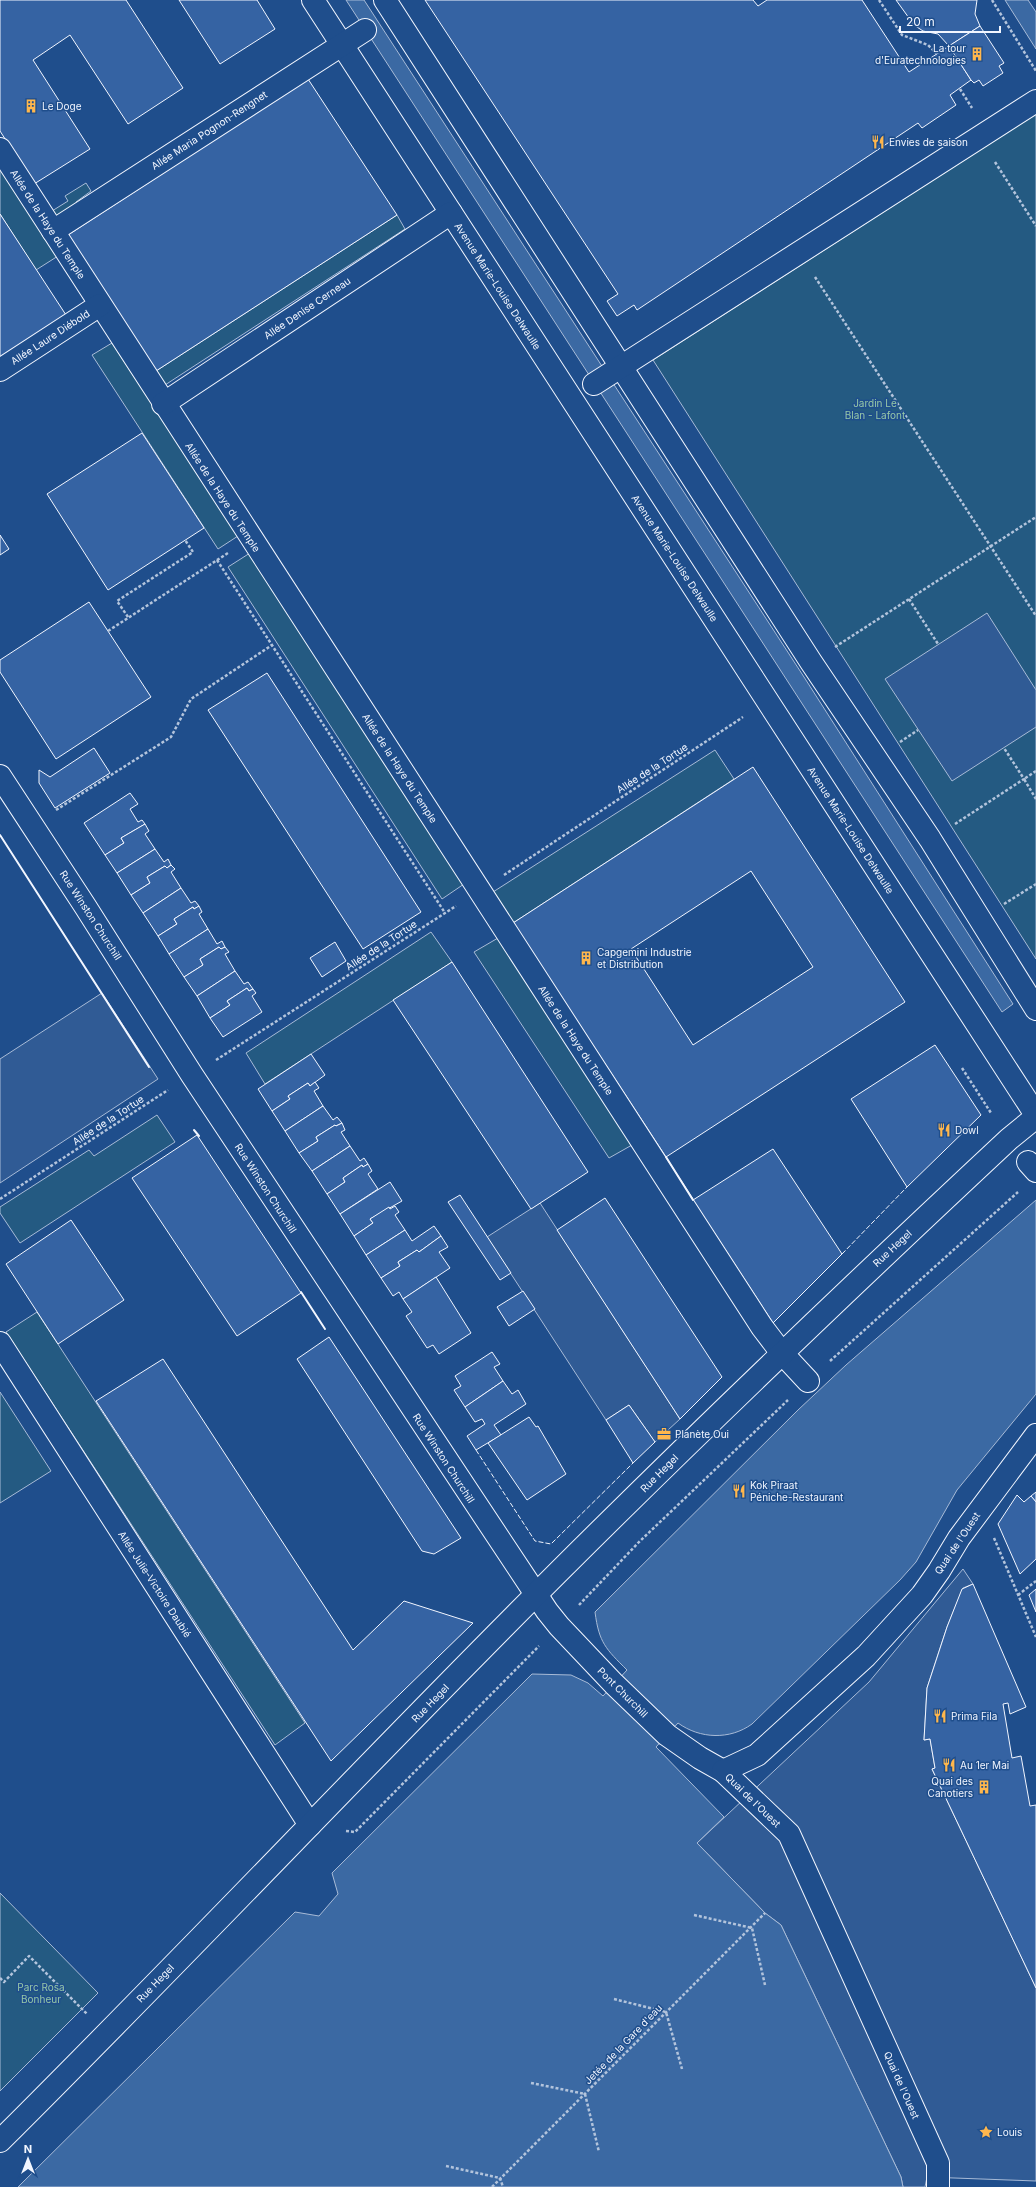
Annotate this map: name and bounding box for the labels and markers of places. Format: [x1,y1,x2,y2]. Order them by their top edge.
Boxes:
place label: La tour d'Euratechnologies [875,42,966,66]
building icon: La tour d'Euratechnologies [969,46,985,62]
building icon: Le Doge [23,98,39,114]
place label: Le Doge [42,100,82,112]
restaurant icon: Envies de saison [870,134,886,150]
place label: Envies de saison [889,136,968,148]
place label: Capgemini Industrie et Distribution [597,946,692,970]
building icon: Capgemini Industrie et Distribution [578,950,594,966]
restaurant icon: Dowl [936,1122,952,1138]
place label: Dowl [955,1124,979,1136]
office icon: Planète Oui [656,1426,672,1442]
place label: Planète Oui [675,1428,729,1440]
place label: Kok Piraat Péniche-Restaurant [750,1479,844,1503]
restaurant icon: Kok Piraat Péniche-Restaurant [731,1483,747,1499]
restaurant icon: Prima Fila [932,1708,948,1724]
place label: Prima Fila [951,1710,997,1722]
restaurant icon: Au 1er Mai [941,1757,957,1773]
place label: Au 1er Mai [960,1759,1009,1771]
place label: Quai des Canotiers [928,1775,973,1799]
building icon: Quai des Canotiers [976,1779,992,1795]
place icon: Louis [978,2124,994,2140]
place label: Louis [997,2126,1022,2138]

